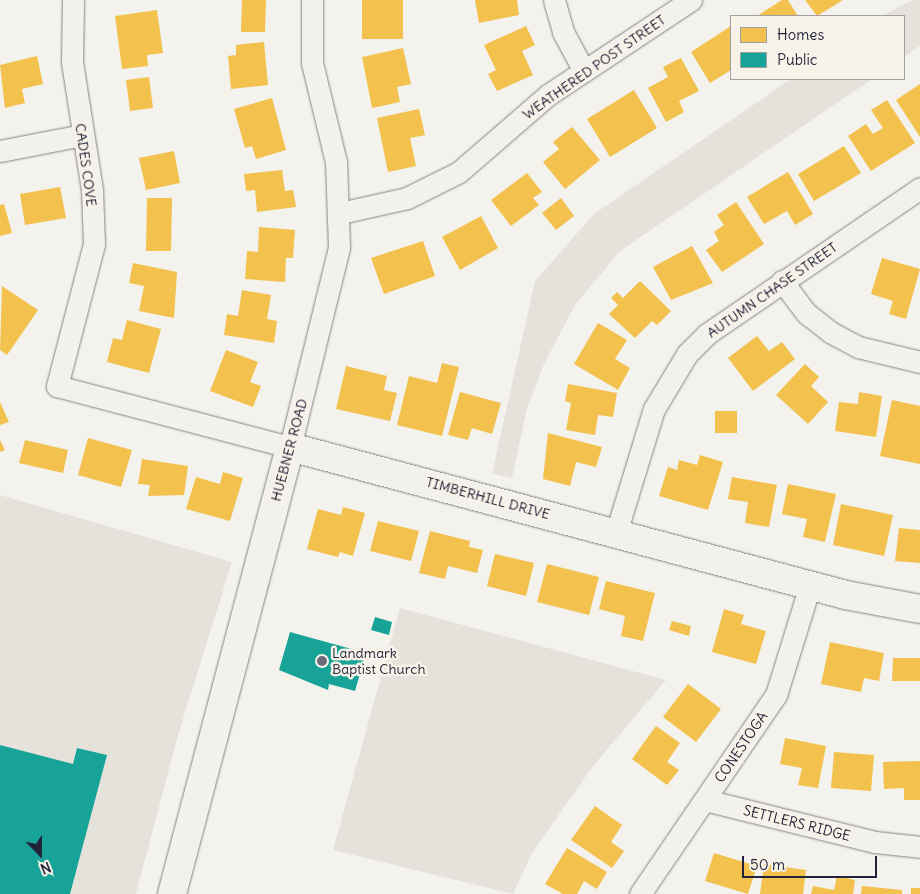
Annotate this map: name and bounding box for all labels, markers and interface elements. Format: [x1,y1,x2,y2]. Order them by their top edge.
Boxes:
street label: WEATHERED POST STREET [519,11,669,123]
legend [730,15,905,80]
text: Homes [777,25,824,44]
text: Public [777,50,817,69]
street label: CADES COVE [72,122,100,208]
street label: AUTUMN CHASE STREET [704,239,840,341]
street label: HUEBNER ROAD [267,397,311,503]
street label: TIMBERHILL DRIVE [424,473,552,523]
place label: Landmark Baptist Church [332,645,426,678]
marker: Landmark Baptist Church [316,655,328,667]
street label: CONESTOGA [711,708,771,786]
street label: SETTLERS RIDGE [742,802,852,844]
north arrow [15,829,65,879]
scale bar [745,846,880,878]
text: 50 m [750,855,785,874]
text: N [38,858,53,878]

